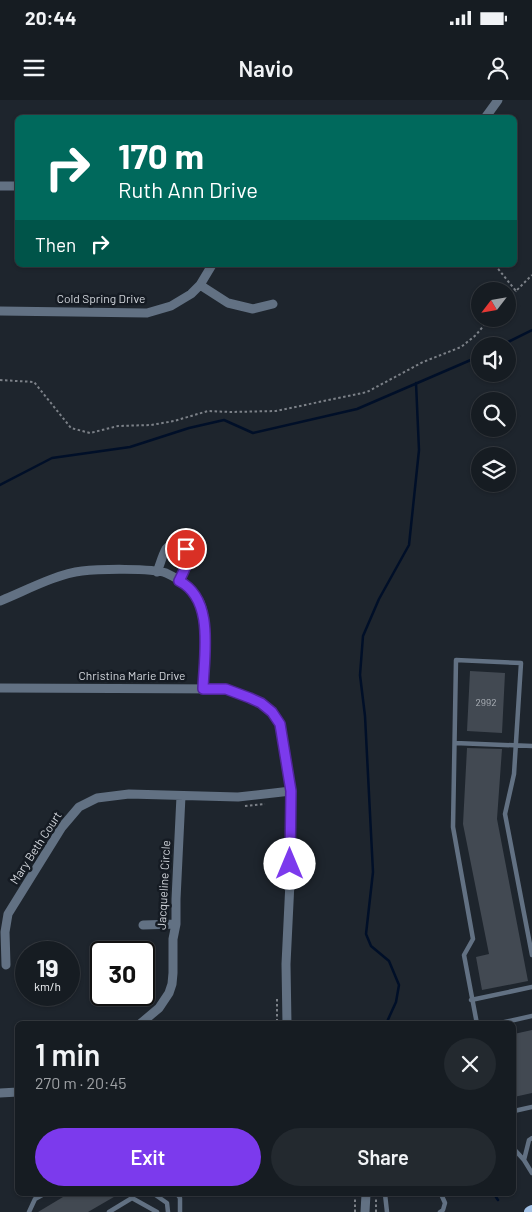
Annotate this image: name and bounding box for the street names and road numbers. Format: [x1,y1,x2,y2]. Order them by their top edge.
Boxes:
street label: Cold Spring Drive [57,291,145,305]
street label: Christina Marie Drive [78,668,186,682]
street label: Mary Beth Court [7,809,64,886]
street label: Jacqueline Circle [154,840,172,930]

